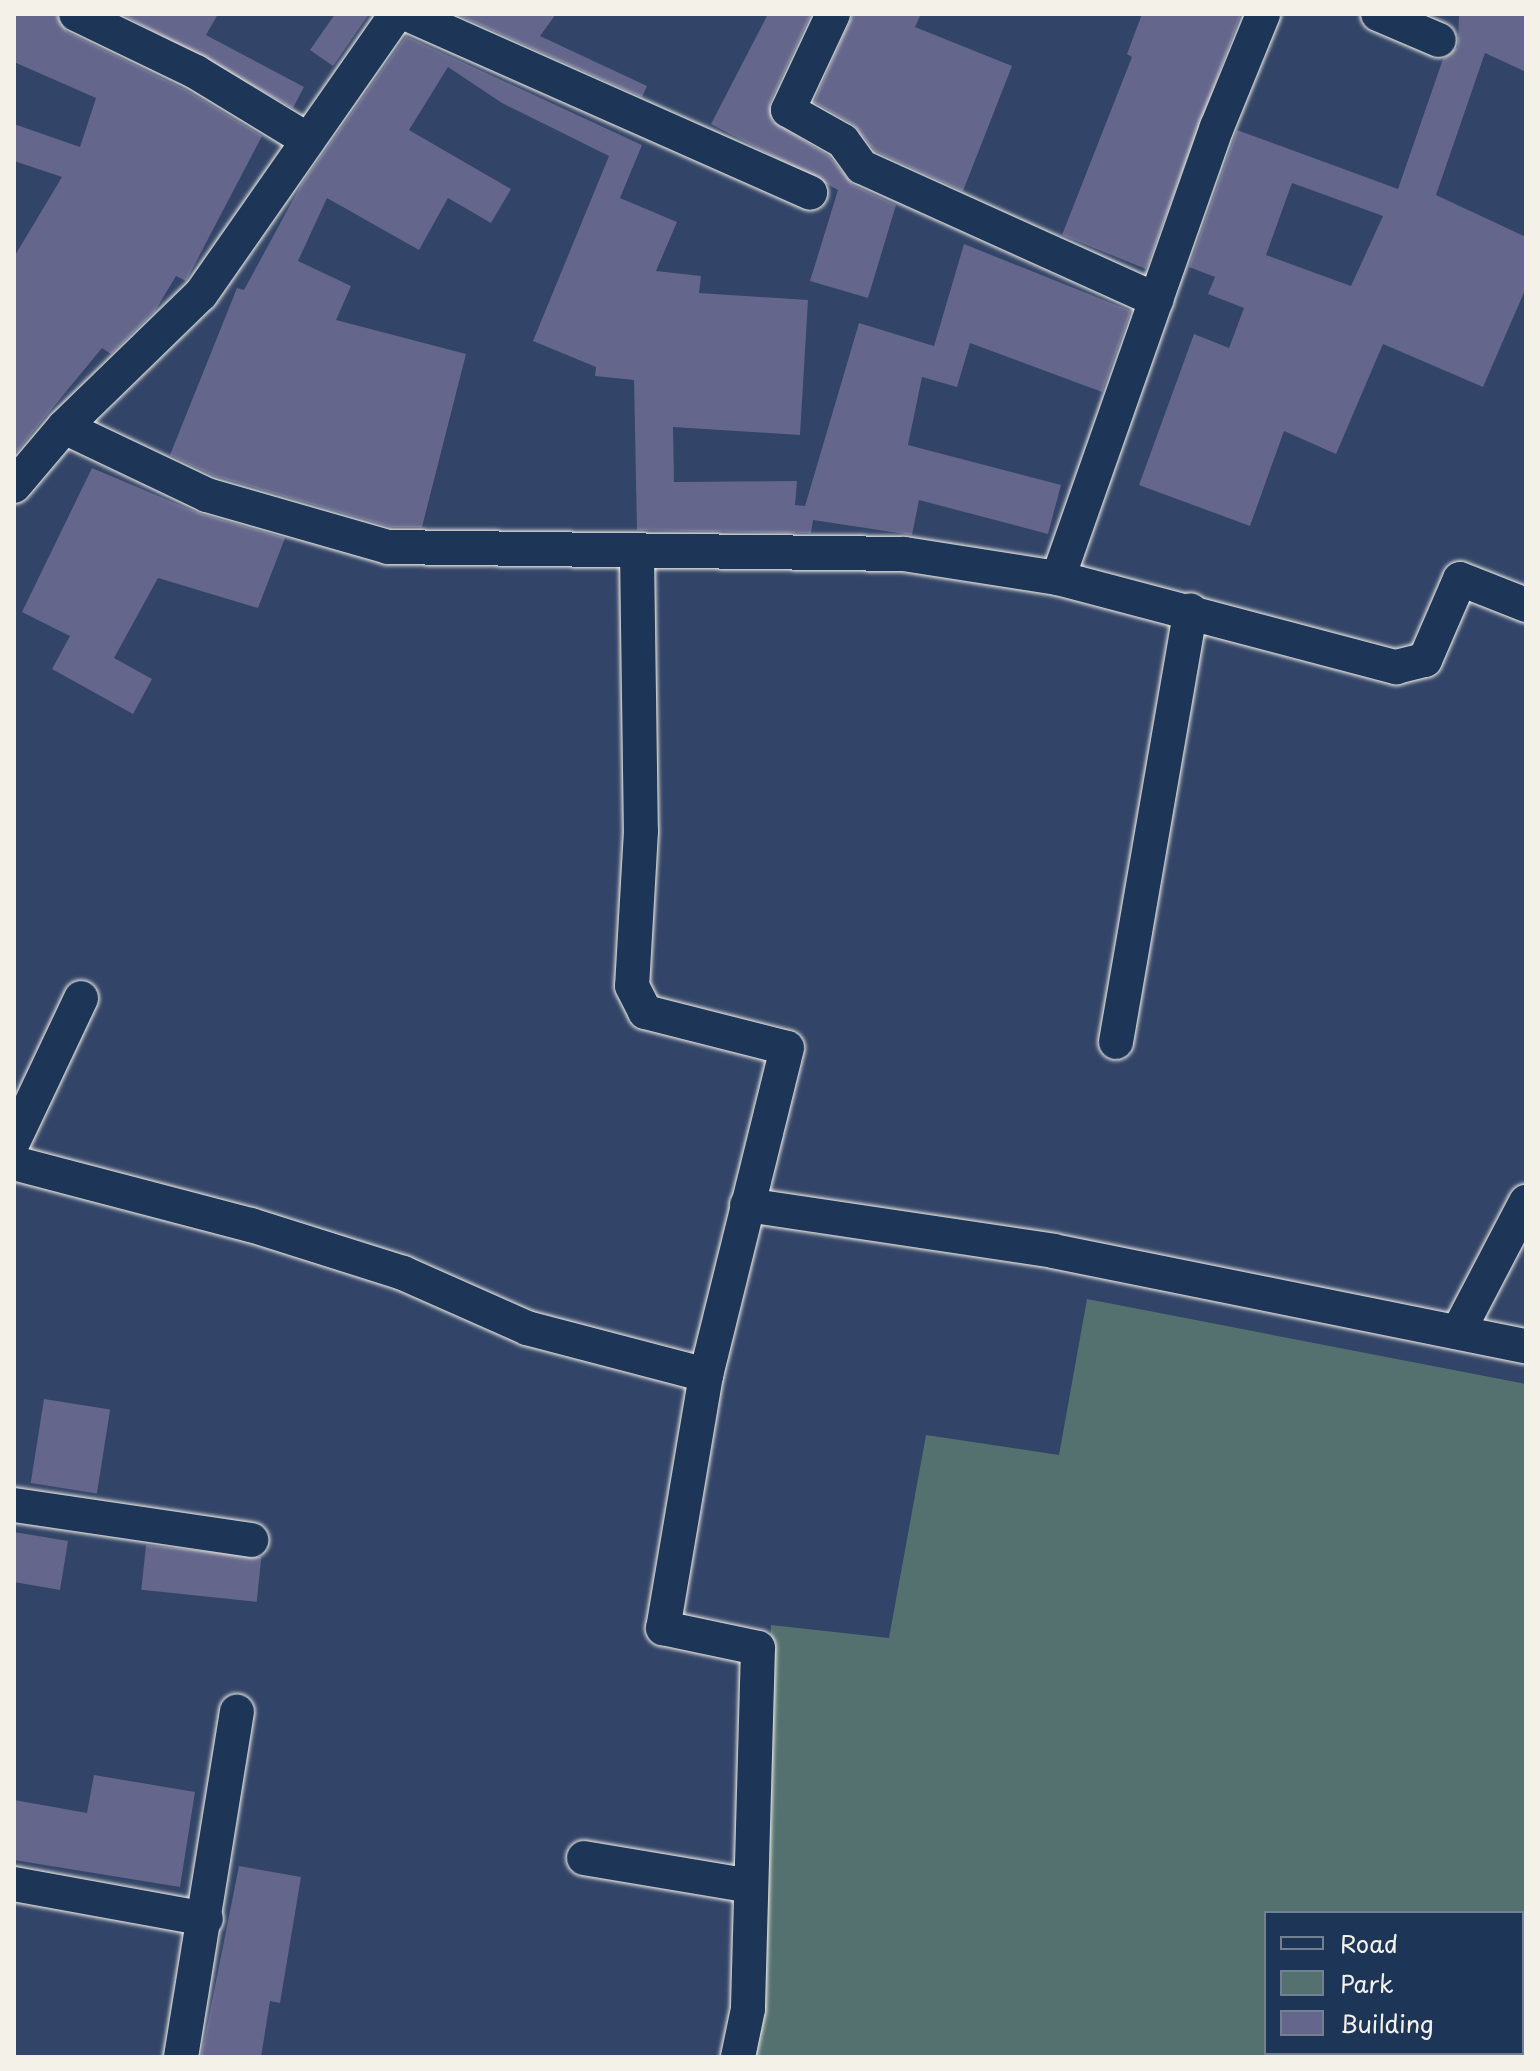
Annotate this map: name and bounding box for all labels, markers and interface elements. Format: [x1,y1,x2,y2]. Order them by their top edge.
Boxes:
legend [1264,1911,1524,2055]
text: Road [1340,1925,1398,1961]
text: Park [1340,1965,1394,2001]
text: Building [1340,2005,1434,2041]

